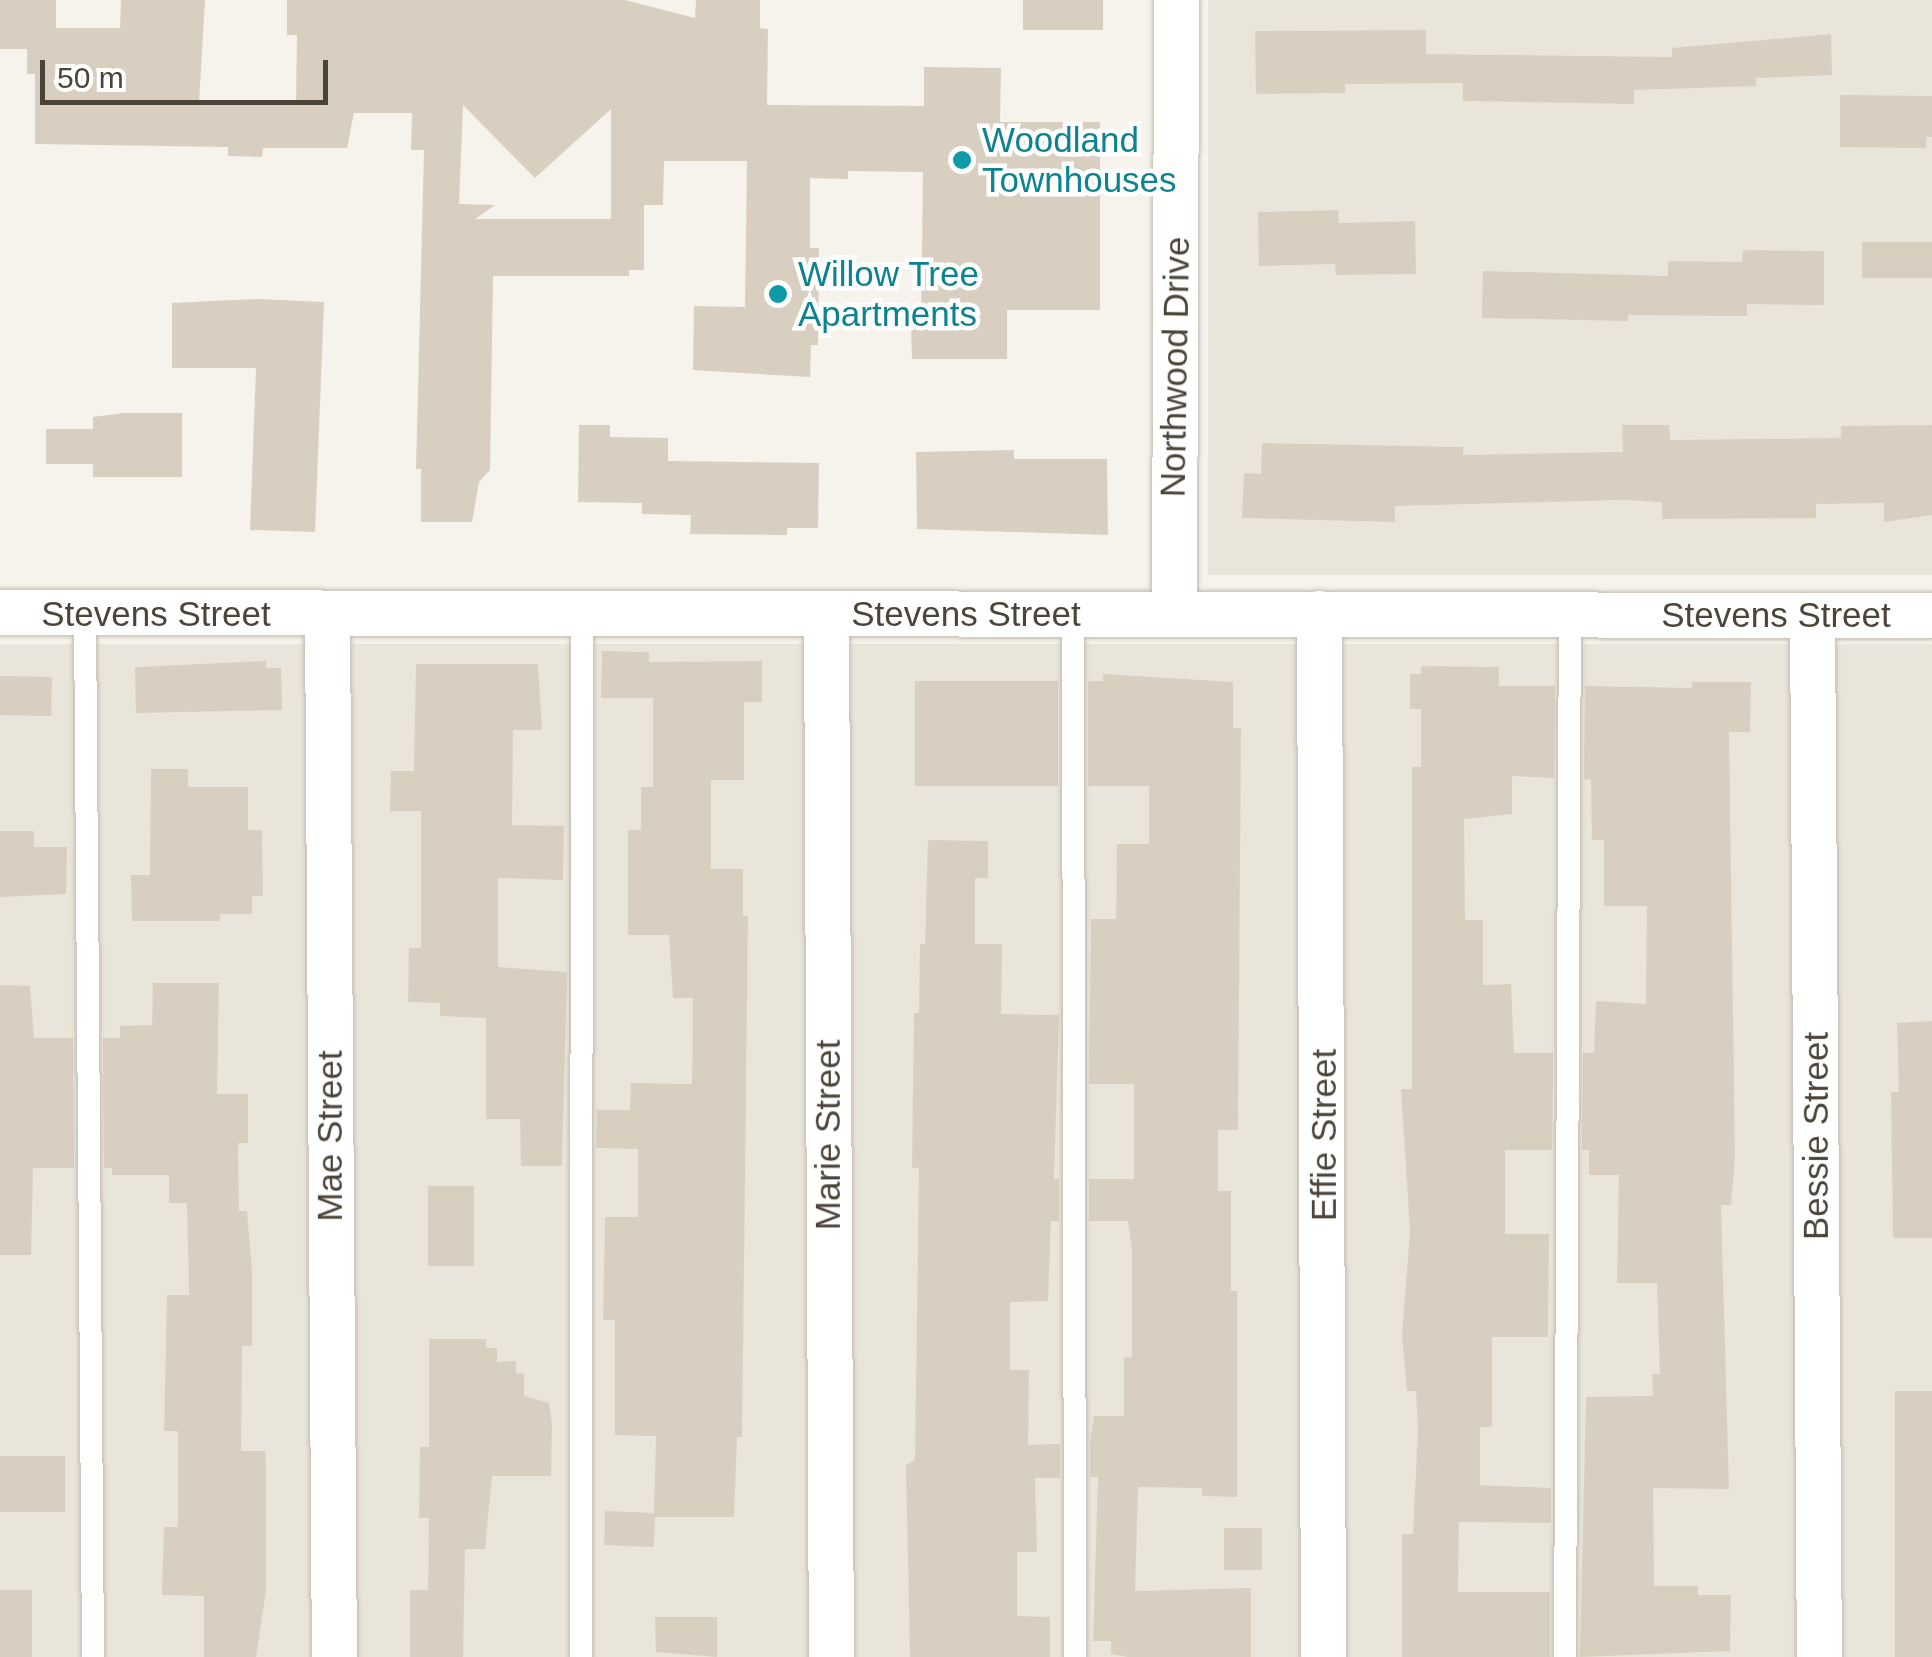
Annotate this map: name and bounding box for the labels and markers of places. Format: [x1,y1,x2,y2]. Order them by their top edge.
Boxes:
place label: Woodland Townhouses [982,119,1177,201]
marker: Woodland Townhouses [951,149,973,171]
place label: Willow Tree Apartments [798,253,979,335]
marker: Willow Tree Apartments [767,283,789,305]

